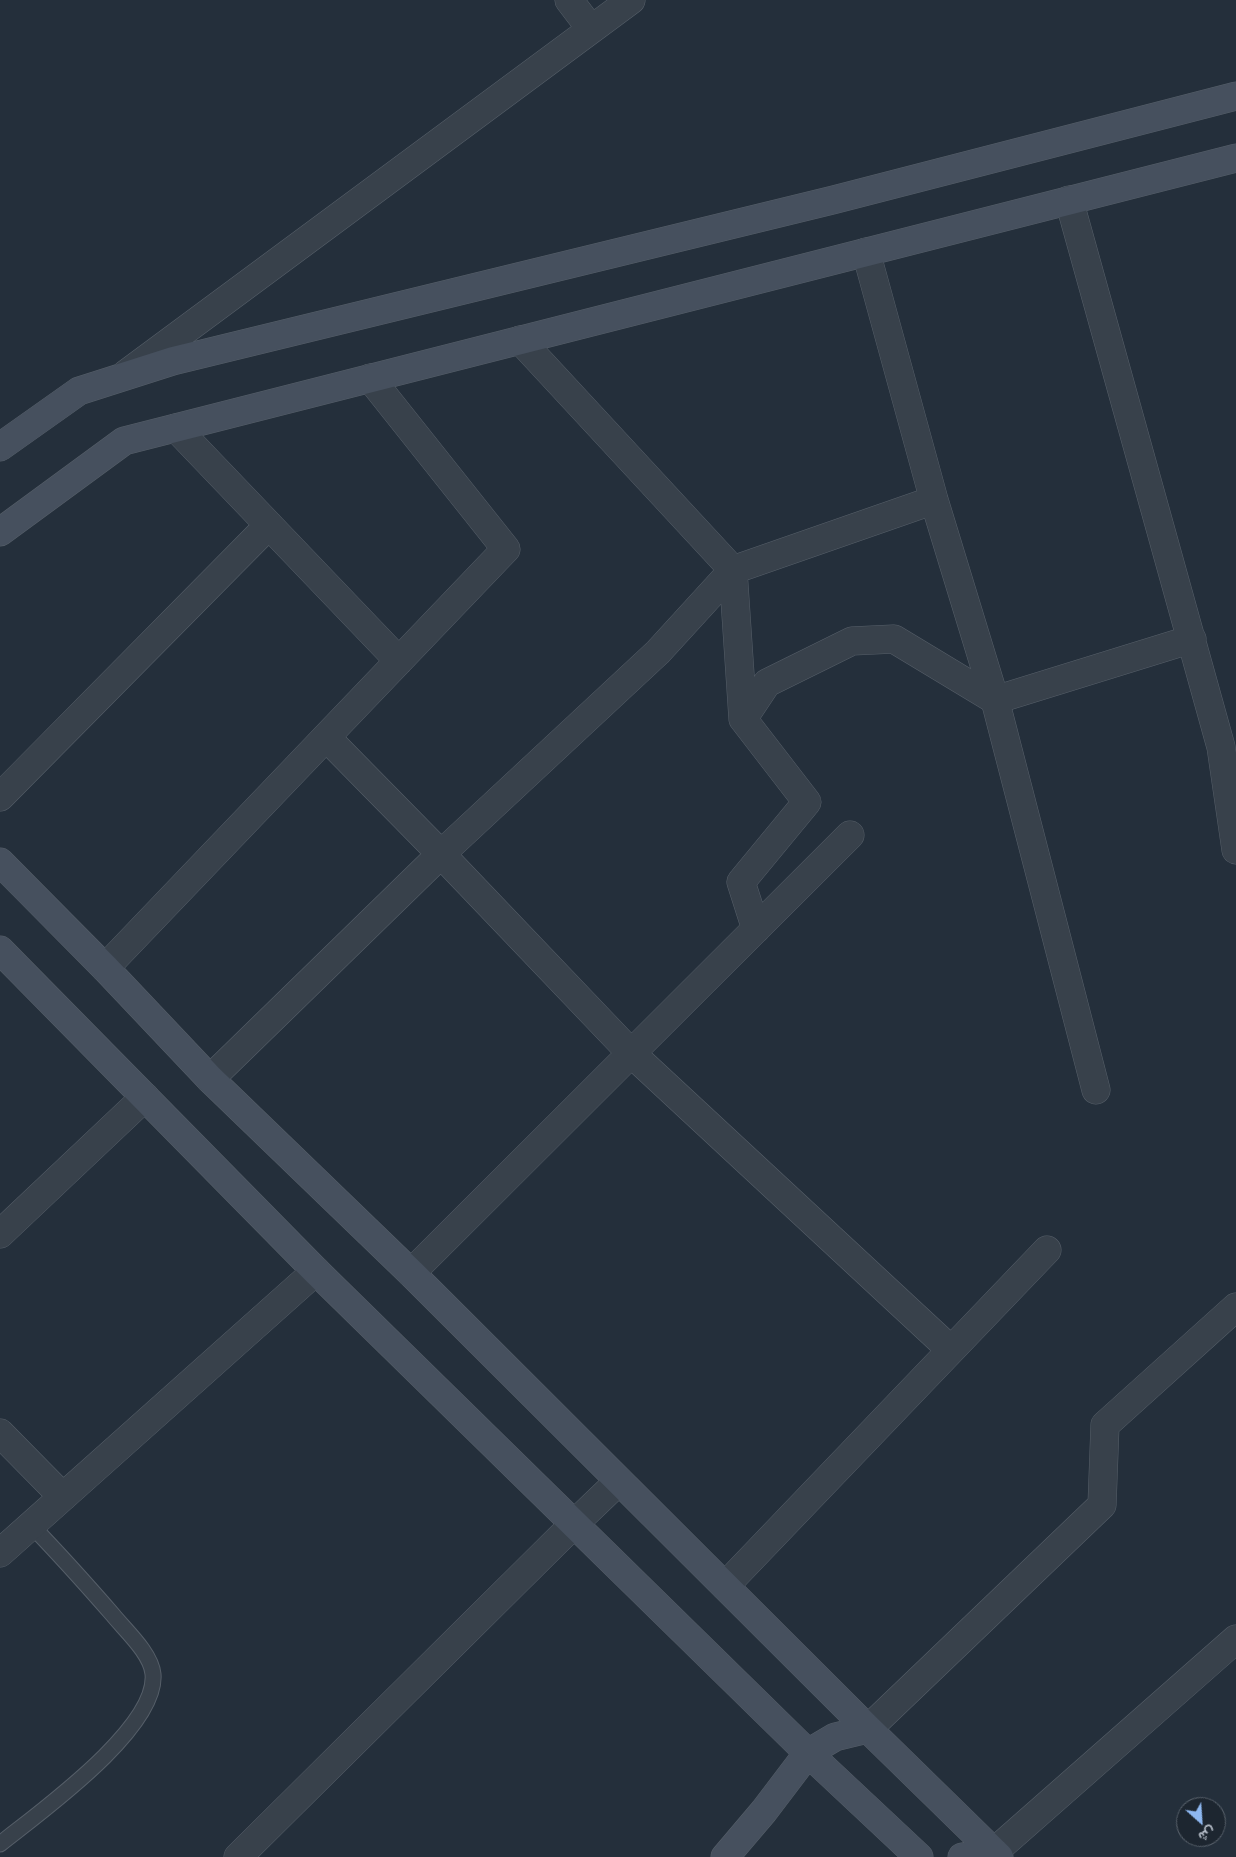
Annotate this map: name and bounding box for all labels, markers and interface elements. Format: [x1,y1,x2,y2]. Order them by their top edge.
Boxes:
north arrow [1176,1797,1226,1847]
text: ش [1196,1823,1219,1847]

